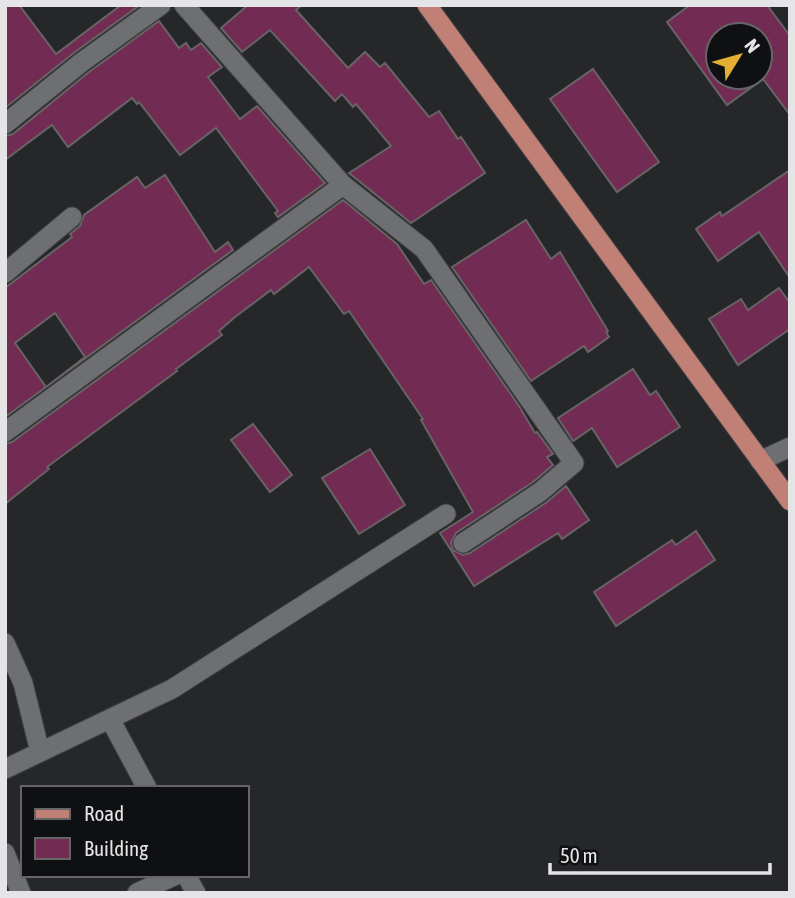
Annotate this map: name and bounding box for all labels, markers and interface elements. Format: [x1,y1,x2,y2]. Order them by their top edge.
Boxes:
north arrow [704,21,774,91]
text: N [740,35,765,57]
legend [21,786,248,877]
text: Road [84,801,124,825]
scale bar [550,832,770,876]
text: Building [84,836,148,860]
text: 50 m [560,843,598,867]

